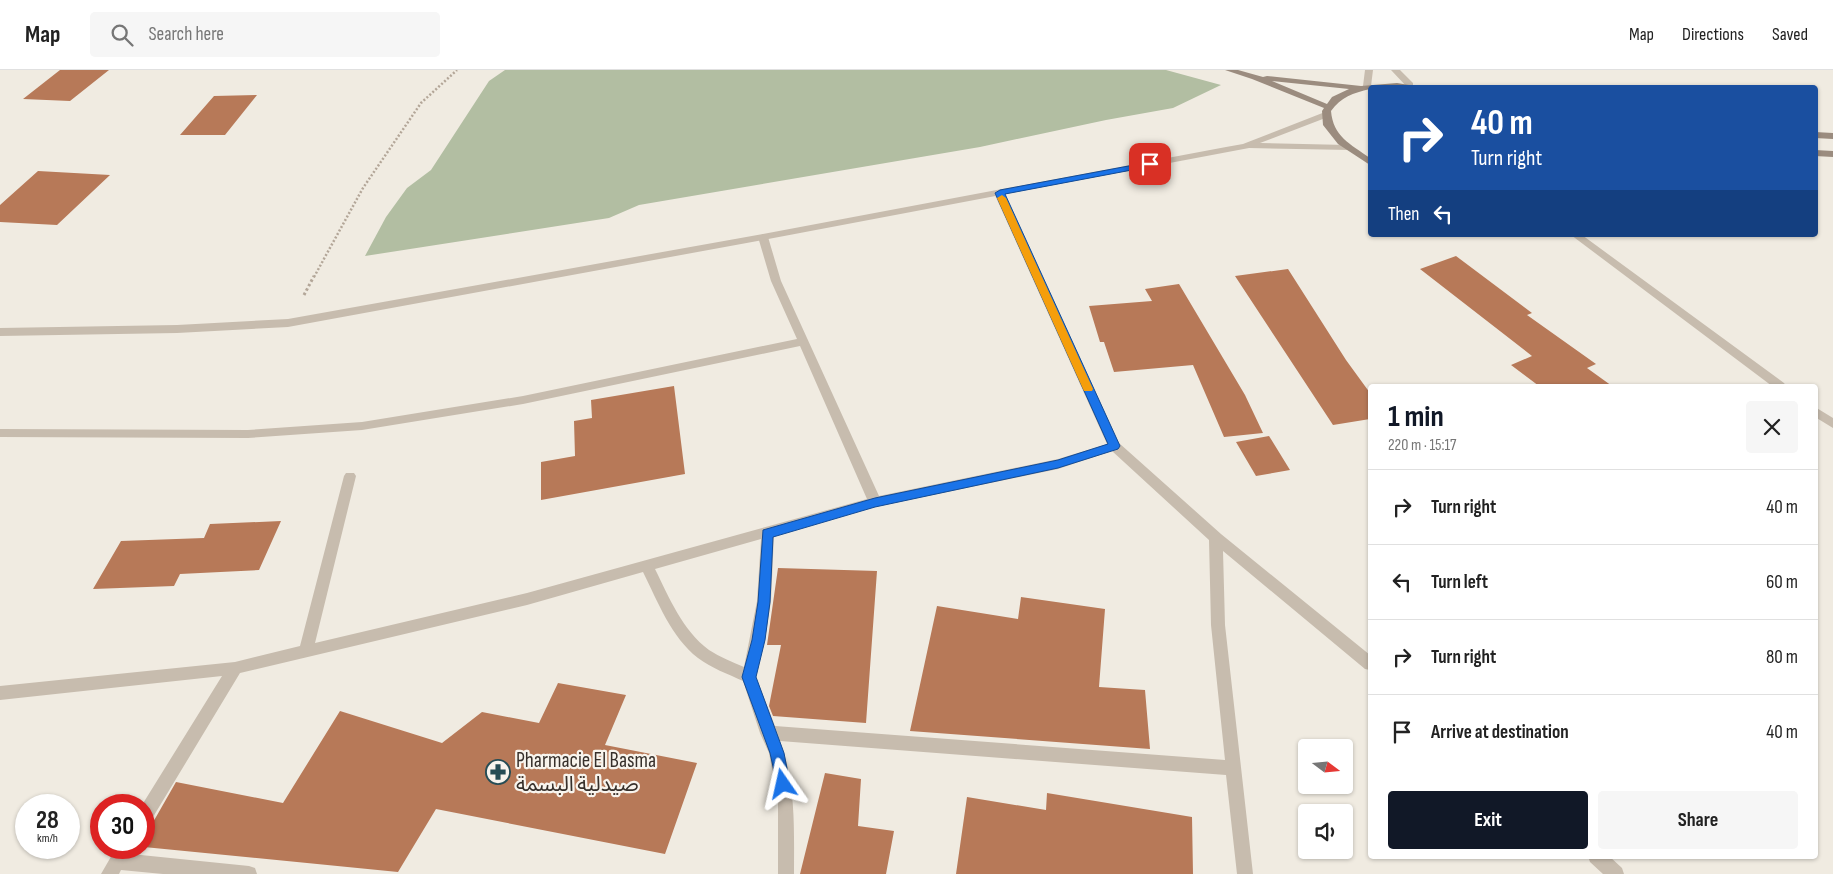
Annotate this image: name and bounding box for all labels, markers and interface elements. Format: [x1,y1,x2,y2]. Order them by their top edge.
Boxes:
search box [90,12,440,57]
text: Map [25,20,60,49]
icon: search [108,21,136,49]
text: Search here [148,23,224,46]
text: Map [1629,24,1654,45]
text: Directions [1682,24,1744,45]
text: Saved [1772,24,1808,45]
text: 40 m [1471,102,1533,145]
icon: right [1388,105,1453,170]
pin [1129,143,1171,185]
text: Turn right [1471,145,1542,172]
icon: arrive [1136,150,1164,178]
icon: left [1429,200,1457,228]
text: Then [1388,203,1419,226]
text: 1 min [1388,399,1444,435]
button: close [1746,401,1798,453]
text: 220 m · 15:17 [1388,436,1456,455]
icon: right [1388,493,1416,521]
text: Turn right [1431,496,1496,519]
text: 40 m [1766,496,1798,519]
icon: left [1388,568,1416,596]
text: Turn left [1431,571,1488,594]
text: 60 m [1766,571,1798,594]
icon: right [1388,643,1416,671]
text: Turn right [1431,646,1496,669]
text: 80 m [1766,646,1798,669]
icon: arrive [1388,718,1416,746]
text: Arrive at destination [1431,721,1569,744]
text: 40 m [1766,721,1798,744]
north arrow [1298,739,1352,794]
map controls [1298,739,1353,859]
place label: Pharmacie El Basma صيدلية البسمة [516,748,656,797]
position arrow [756,757,808,809]
pharmacy icon: Pharmacie El Basma صيدلية البسمة [485,759,511,785]
button: Exit [1388,791,1588,849]
button: Share [1598,791,1798,849]
speed limit sign: 30 [90,794,155,859]
button: sound [1298,804,1353,859]
text: 28 [36,805,59,836]
text: km/h [37,831,58,846]

